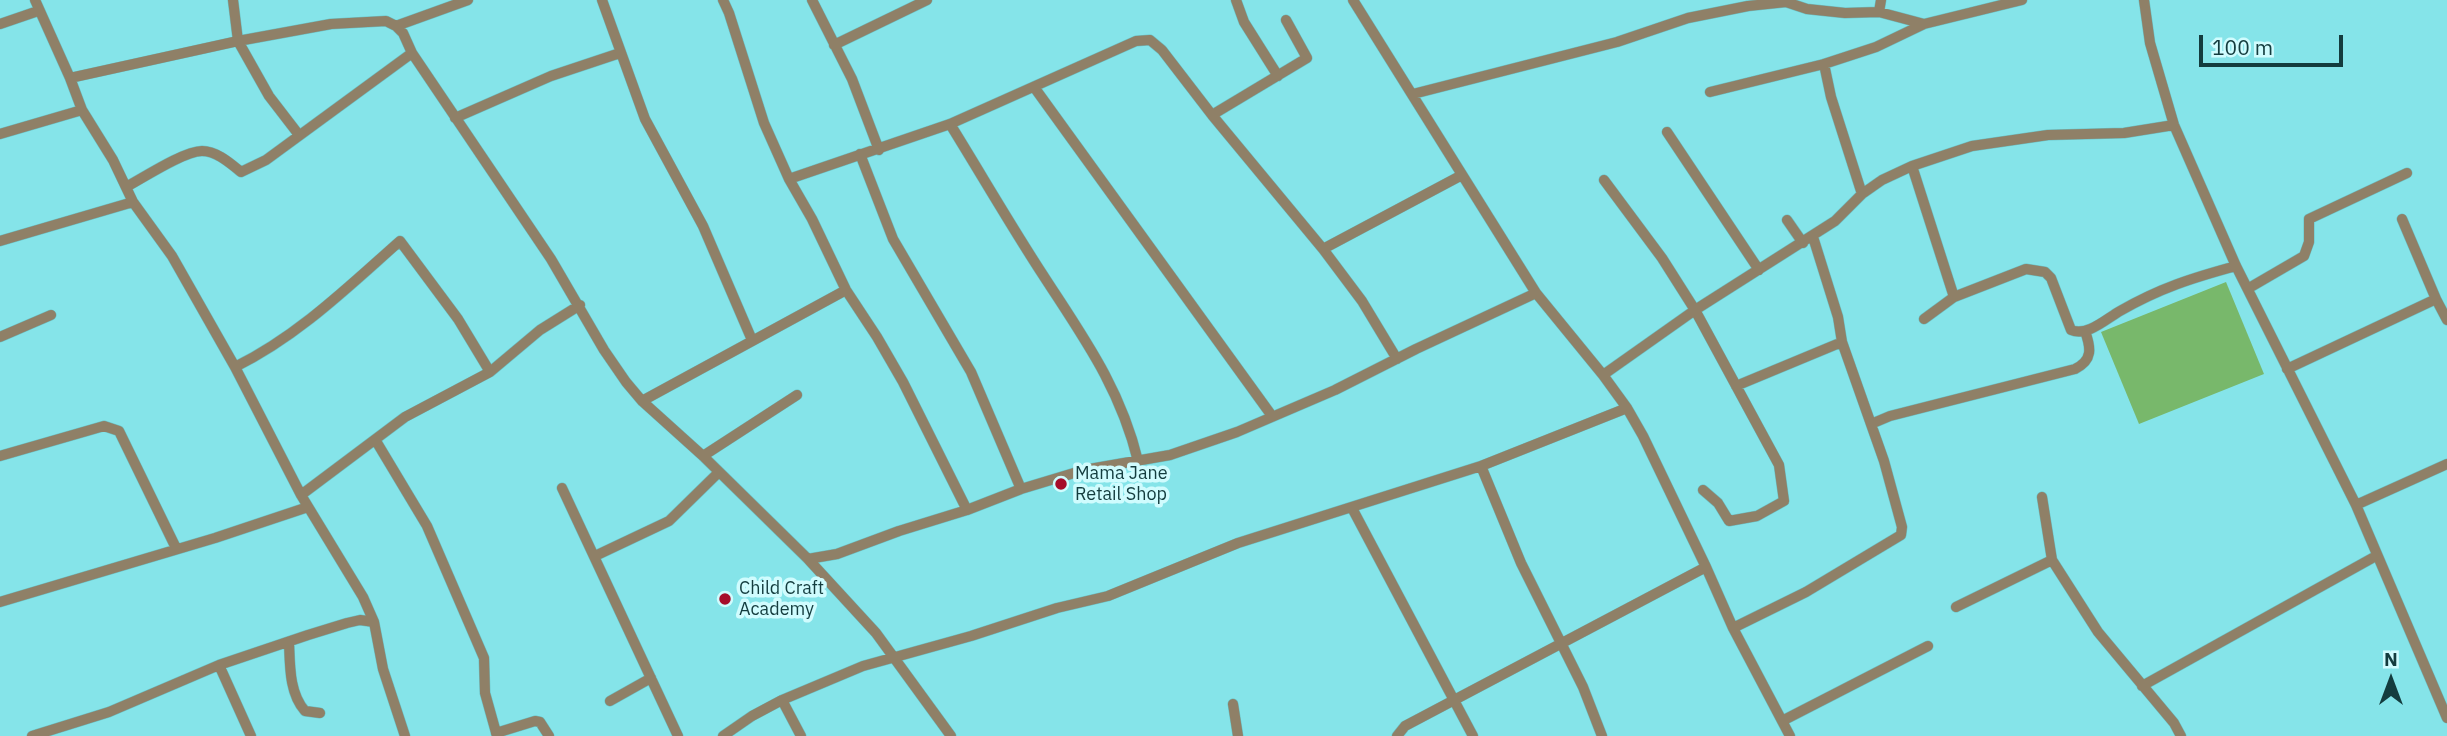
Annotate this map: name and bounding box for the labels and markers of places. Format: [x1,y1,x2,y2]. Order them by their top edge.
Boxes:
place label: Mama Jane Retail Shop [1075,463,1168,505]
marker: Mama Jane Retail Shop [1053,476,1069,492]
place label: Child Craft Academy [739,578,824,620]
marker: Child Craft Academy [717,591,733,607]

